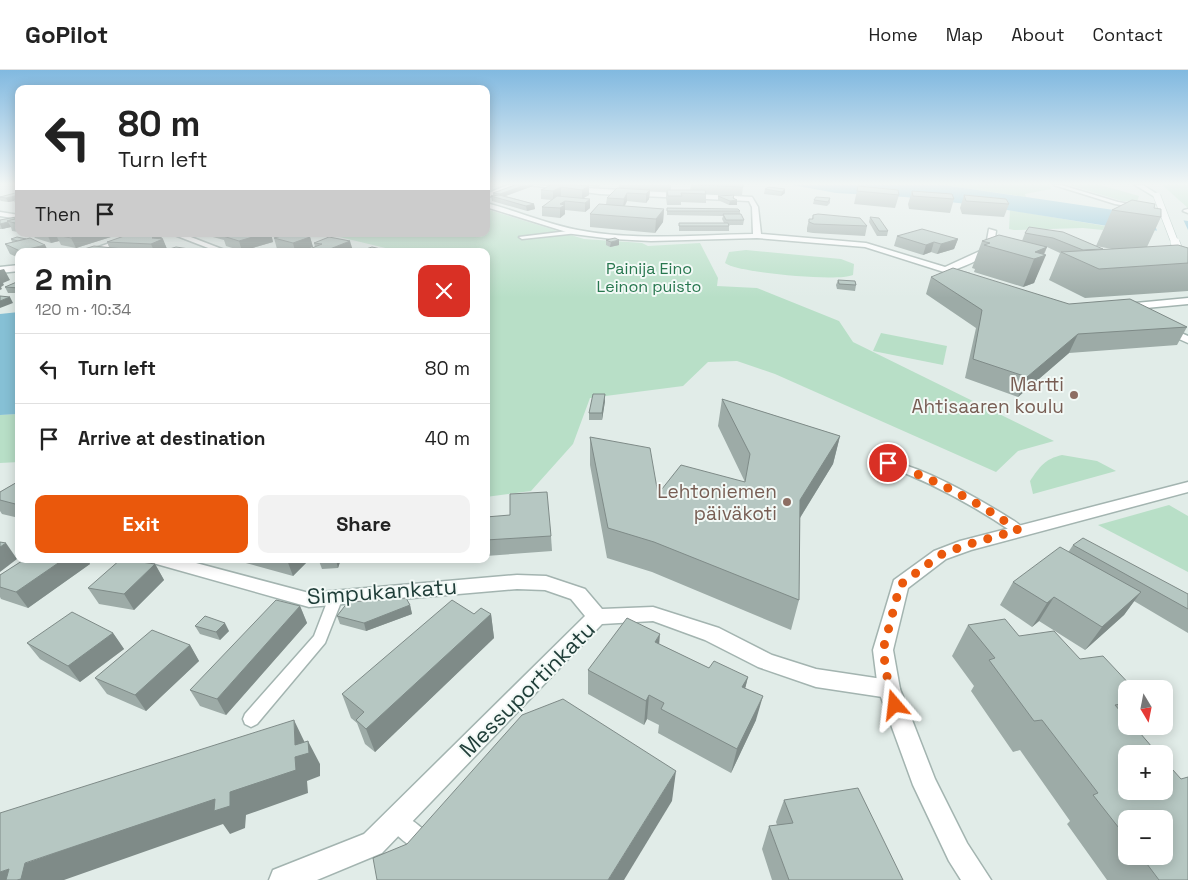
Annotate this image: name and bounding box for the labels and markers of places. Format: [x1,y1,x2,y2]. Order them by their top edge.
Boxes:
place label: Martti Ahtisaaren koulu [911,372,1064,419]
marker: Martti Ahtisaaren koulu [1068,389,1080,401]
pin [867,442,909,484]
place label: Lehtoniemen päiväkoti [657,479,777,526]
marker: Lehtoniemen päiväkoti [781,496,793,508]

